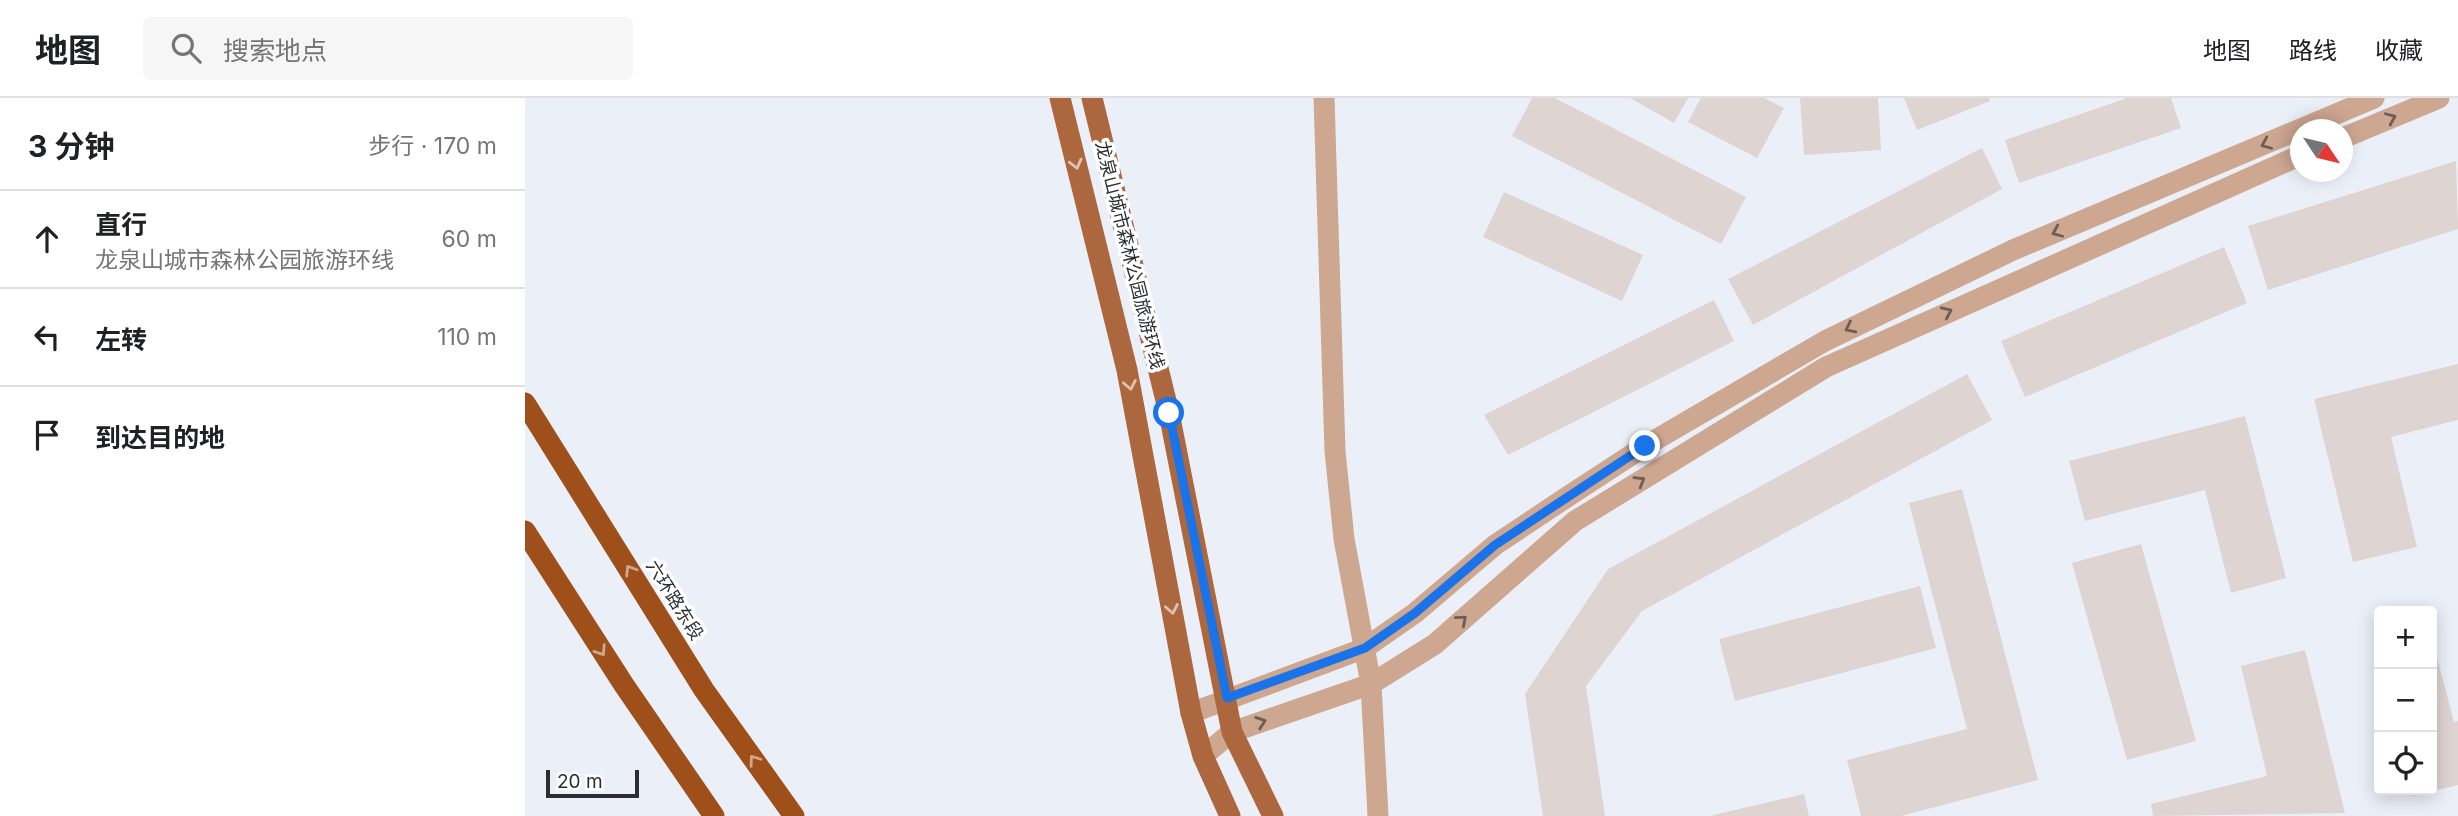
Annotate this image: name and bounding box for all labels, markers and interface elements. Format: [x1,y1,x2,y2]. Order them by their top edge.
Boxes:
search box [143,17,633,80]
icon: search [167,29,205,67]
text: 地图 [35,30,101,70]
text: 搜索地点 [223,35,327,66]
text: 地图 [2203,36,2251,65]
text: 路线 [2289,36,2337,65]
text: 收藏 [2375,36,2423,65]
one-way arrow [2383,112,2396,126]
north arrow [2290,119,2353,182]
text: 3 分钟 [28,128,114,164]
text: 步行 · 170 m [368,132,497,160]
one-way arrow [2261,135,2273,149]
street label: 龙泉山城市森林公园旅游环线 [1092,139,1168,371]
one-way arrow [1068,158,1082,170]
text: 直行 [95,209,147,240]
icon: ahead [28,220,66,258]
one-way arrow [2051,224,2064,238]
text: 60 m [442,225,497,253]
text: 龙泉山城市森林公园旅游环线 [95,246,394,274]
one-way arrow [1940,306,1952,320]
icon: left [28,318,66,356]
one-way arrow [1845,320,1857,334]
text: 110 m [437,323,497,351]
text: 左转 [95,324,147,355]
one-way arrow [1122,379,1137,391]
route start [1153,397,1184,428]
icon: arrive [28,416,66,454]
text: 到达目的地 [95,422,225,453]
route end [1629,430,1660,461]
one-way arrow [1633,476,1646,489]
street label: 六环路东段 [642,556,708,644]
one-way arrow [625,565,638,578]
one-way arrow [1163,603,1178,615]
map controls [2374,606,2437,795]
button: + [2374,606,2437,669]
one-way arrow [1454,616,1467,628]
one-way arrow [593,643,606,656]
button: − [2374,669,2437,732]
one-way arrow [1254,716,1266,730]
button: locate [2374,732,2437,795]
one-way arrow [750,756,763,768]
scale bar [546,767,639,799]
text: 20 m [557,770,603,793]

